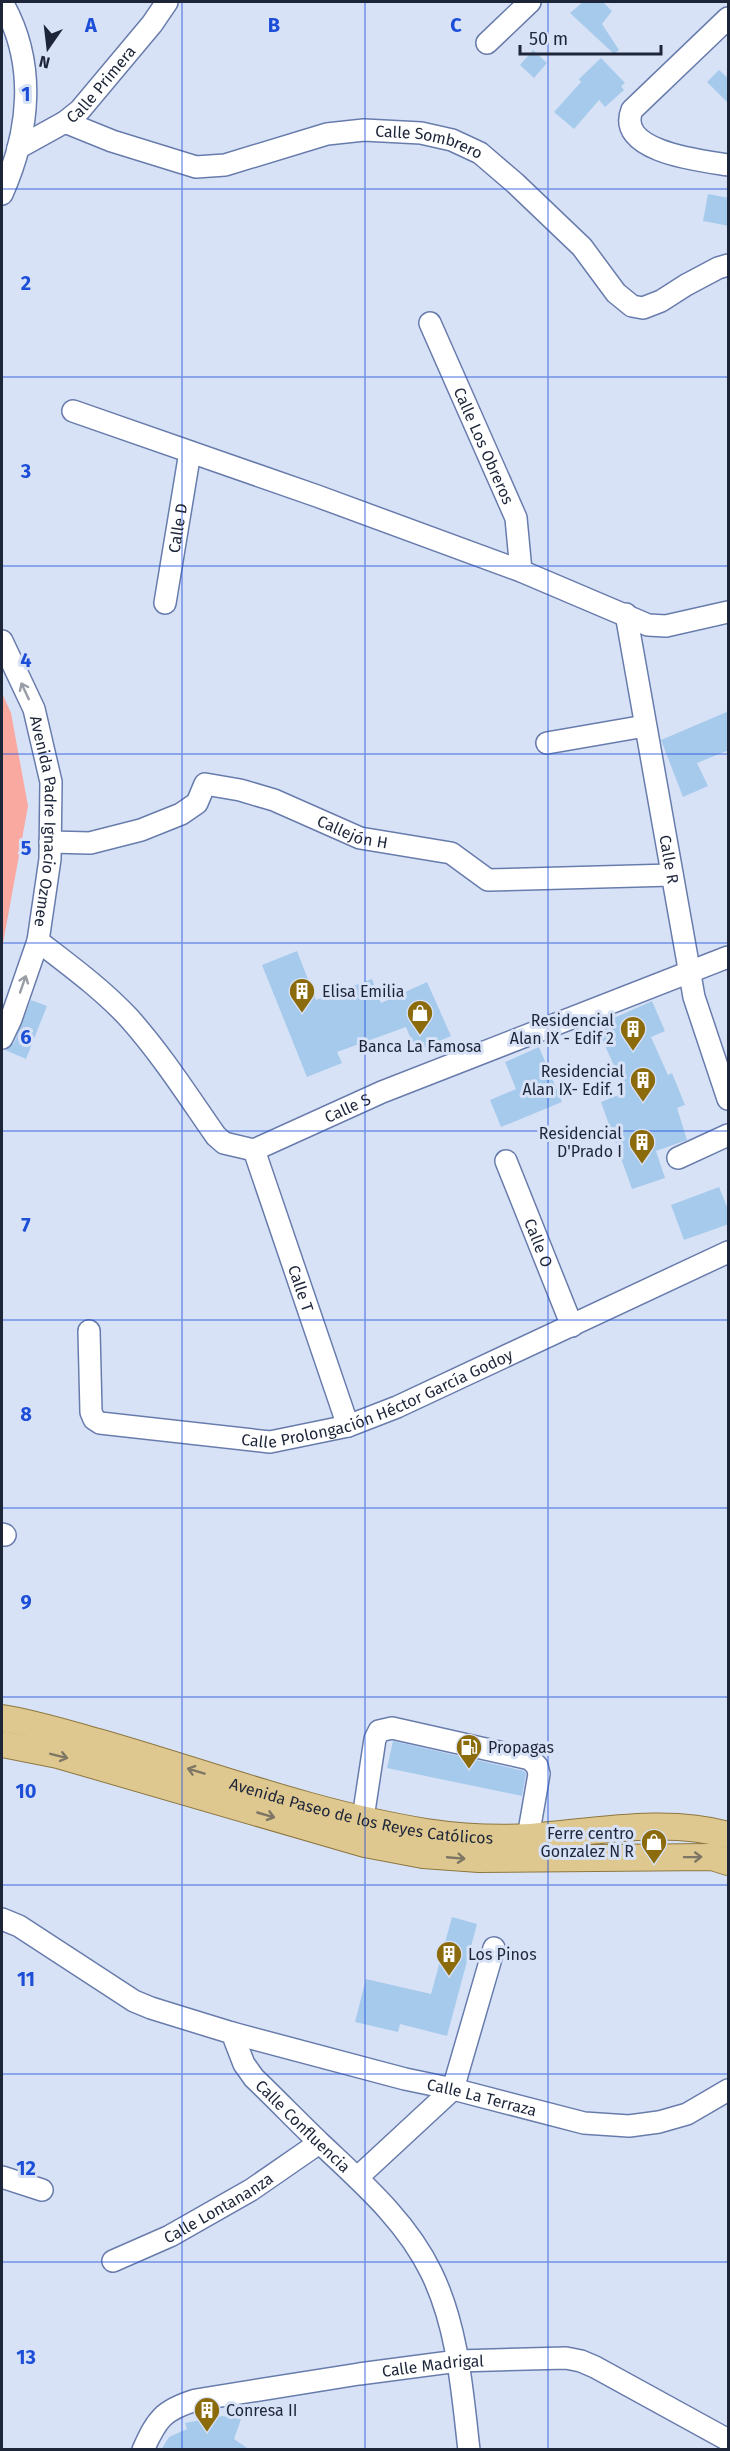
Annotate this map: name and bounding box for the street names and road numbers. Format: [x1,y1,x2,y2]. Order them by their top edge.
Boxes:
street label: Calle Primera [62,42,139,127]
street label: Calle Sombrero [375,121,486,162]
street label: Calle Los Obreros [450,384,518,507]
street label: Calle D [164,502,191,554]
street label: Avenida Padre Ignacio Ozmee [26,714,61,928]
street label: Callejón H [314,811,389,852]
street label: Calle R [656,833,683,885]
street label: Calle S [321,1089,374,1126]
street label: Calle O [520,1216,557,1270]
street label: Calle T [284,1262,318,1315]
street label: Calle Prolongación Héctor García Godoy [240,1345,516,1452]
street label: Avenida Paseo de los Reyes Católicos [227,1773,493,1847]
street label: Calle La Terraza [425,2074,539,2120]
street label: Calle Confluencia [252,2076,355,2176]
street label: Calle Lontananza [161,2168,276,2247]
street label: Calle Madrigal [381,2351,484,2380]

